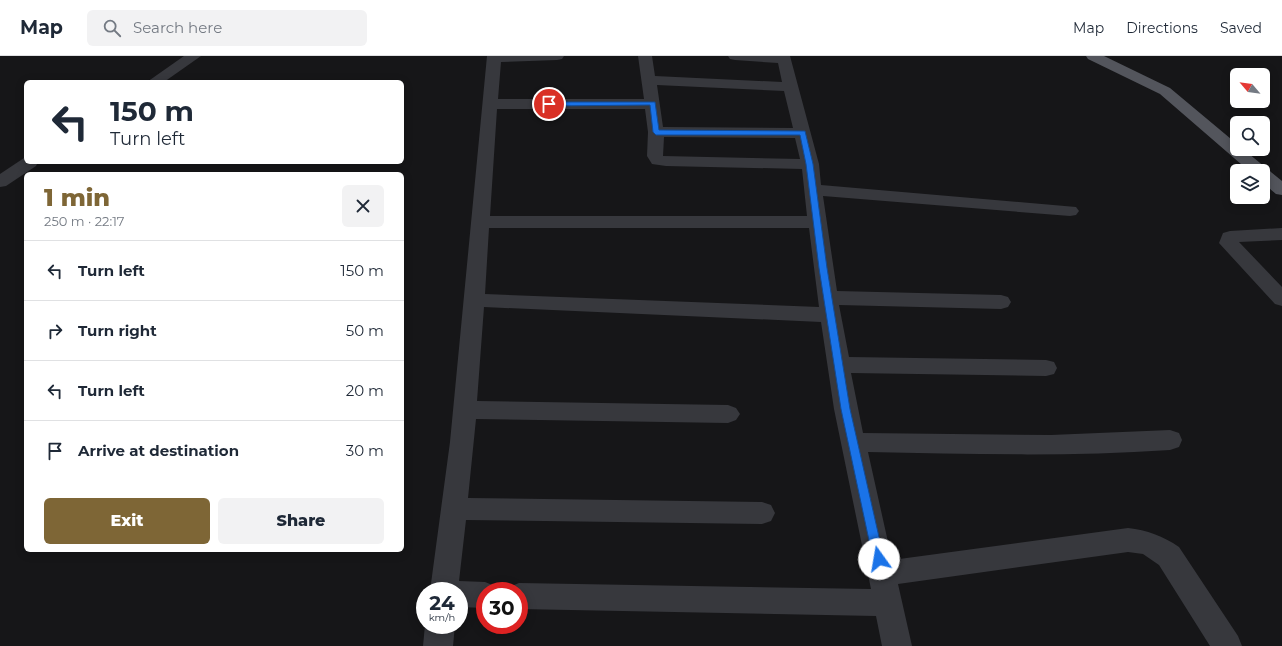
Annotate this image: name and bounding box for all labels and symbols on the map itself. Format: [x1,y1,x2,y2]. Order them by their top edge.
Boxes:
north arrow [1230,68,1270,108]
pin [532,87,566,121]
position arrow [858,538,900,580]
speed limit sign: 30 [476,582,528,634]

